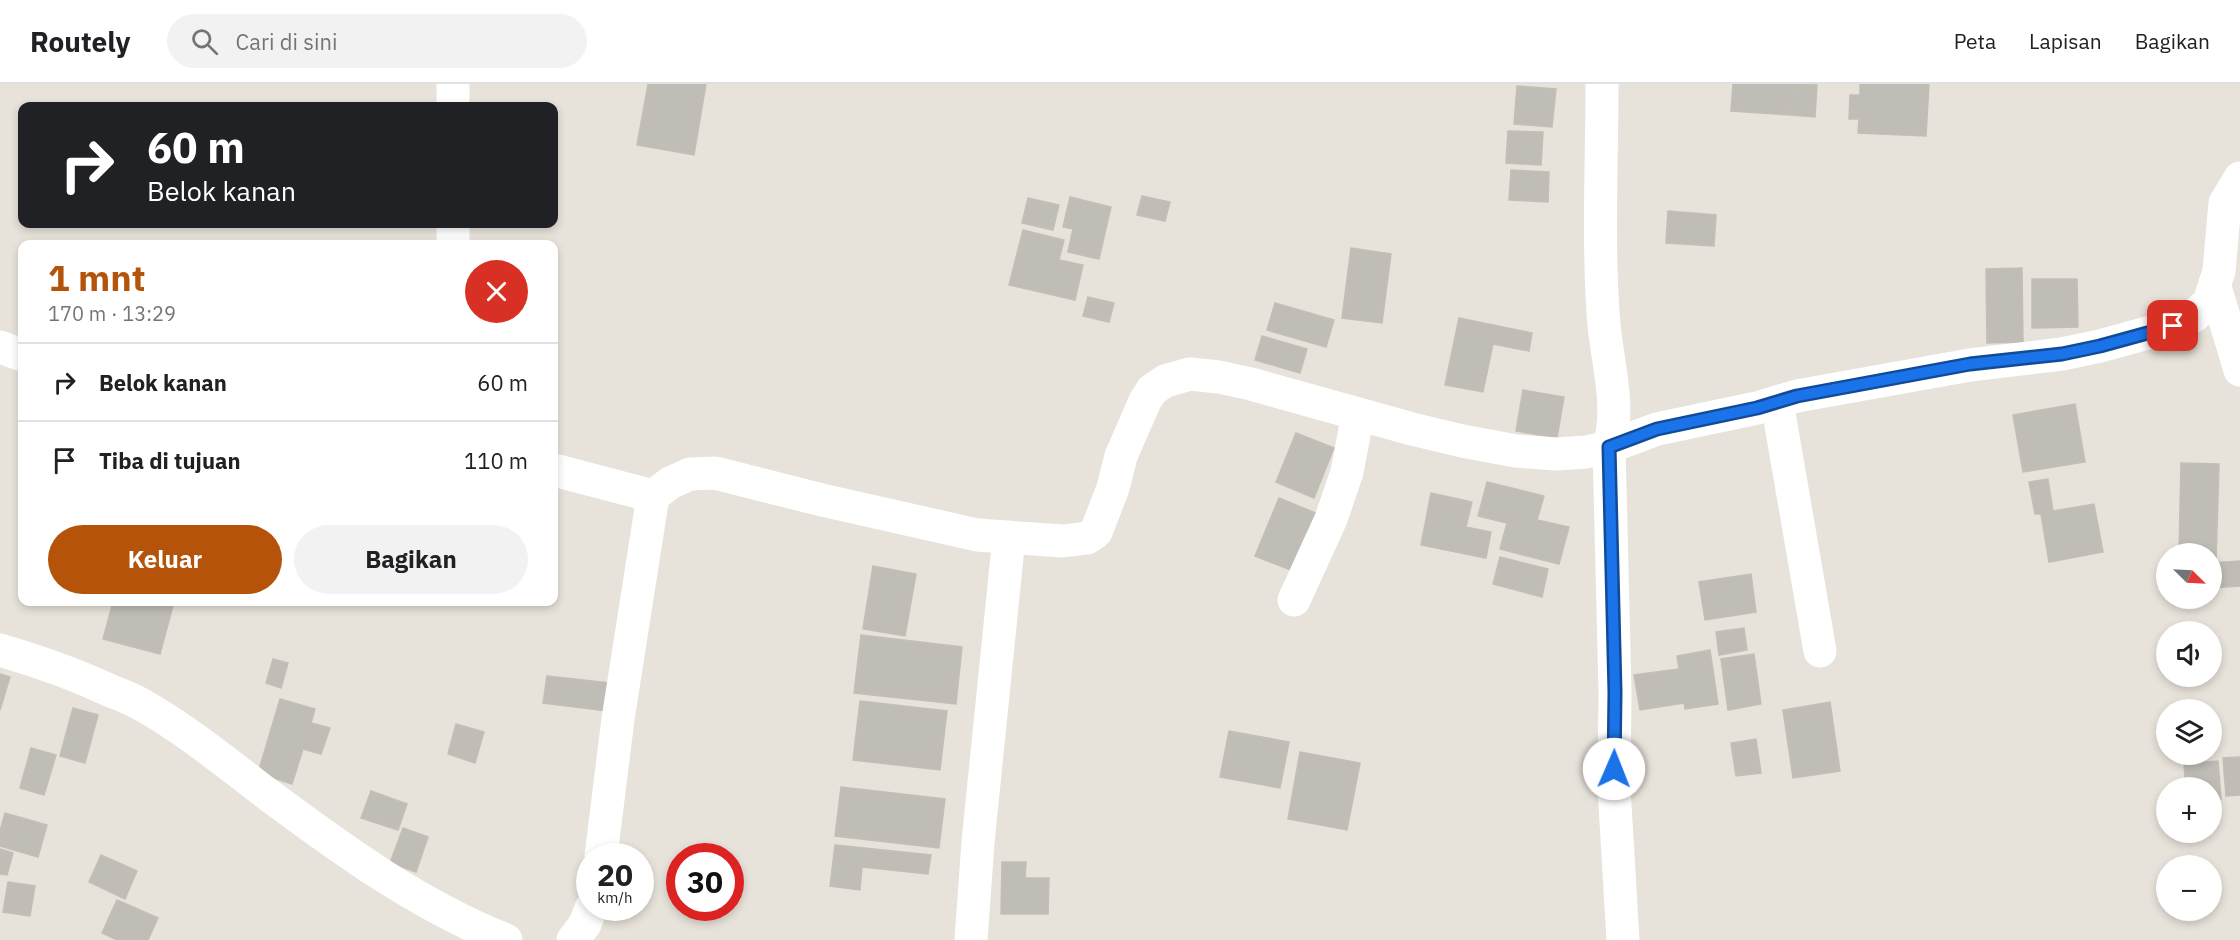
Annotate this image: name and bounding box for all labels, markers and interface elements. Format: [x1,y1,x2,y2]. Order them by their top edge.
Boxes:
search box [167,14,587,68]
text: Routely [30,23,131,60]
icon: search [188,25,221,58]
text: Cari di sini [236,27,337,56]
text: Peta [1954,27,1996,55]
text: Lapisan [2029,27,2102,55]
text: Bagikan [2135,27,2210,55]
text: 60 m [147,120,245,175]
icon: right [48,126,126,204]
text: Belok kanan [147,173,296,208]
text: 1 mnt [48,254,146,301]
button: close [465,260,528,323]
text: 170 m · 13:29 [48,300,176,327]
pin [2147,300,2198,351]
icon: arrive [2156,309,2189,342]
icon: right [48,366,81,399]
text: Belok kanan [99,368,227,397]
text: 60 m [477,368,528,397]
icon: arrive [48,444,81,477]
text: Tiba di tujuan [99,446,241,475]
text: 110 m [464,446,528,475]
button: Keluar [48,525,282,594]
button: Bagikan [294,525,528,594]
north arrow [2156,543,2222,609]
map controls [2156,543,2222,921]
button: sound [2156,621,2222,687]
button: layers [2156,699,2222,765]
position arrow [1582,737,1646,801]
button: + [2156,777,2222,843]
speed limit sign: 30 [666,843,744,921]
text: 20 [597,855,633,894]
button: − [2156,855,2222,921]
text: km/h [597,888,633,907]

